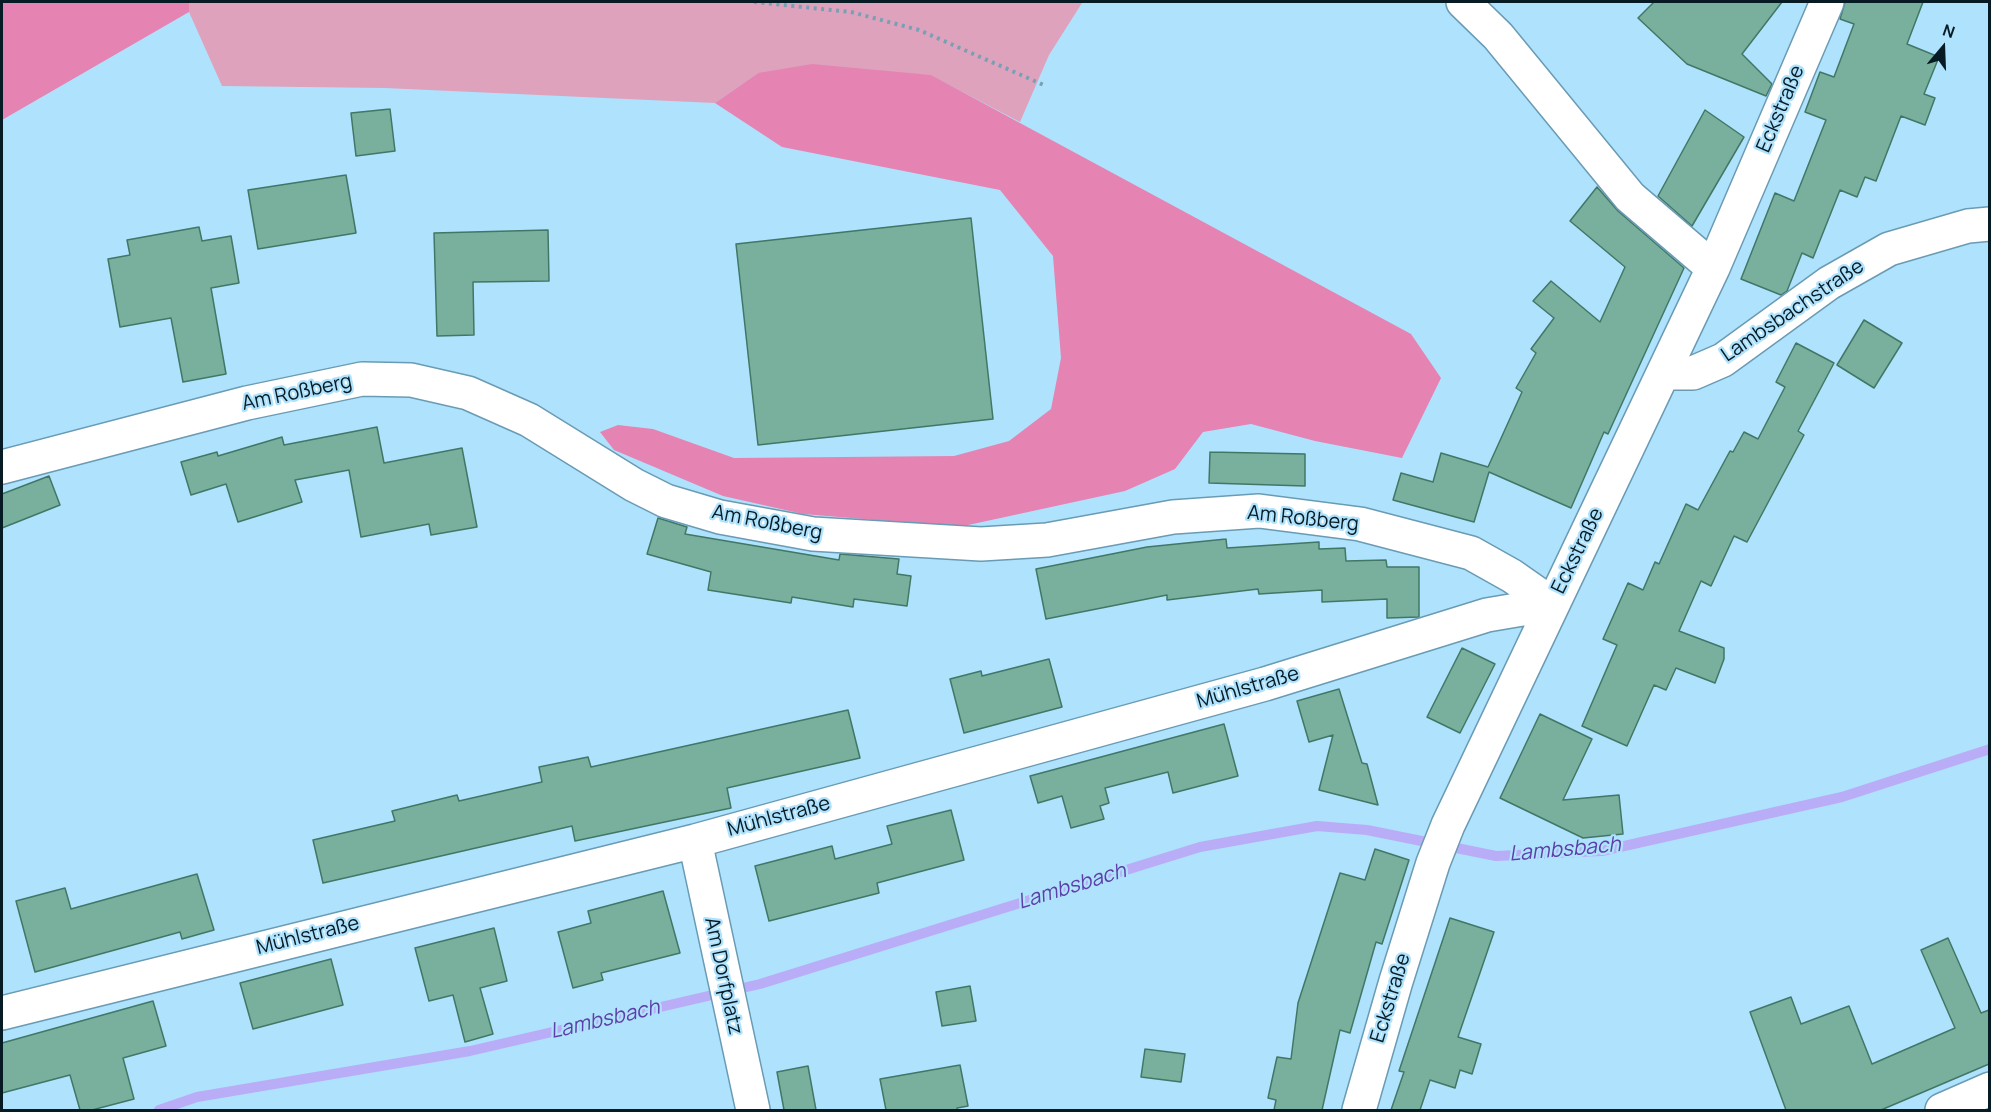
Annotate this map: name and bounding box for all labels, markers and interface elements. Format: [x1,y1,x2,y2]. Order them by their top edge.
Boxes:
north arrow [1913,18,1973,78]
text: N [1940,19,1958,43]
street label: Eckstraße [1752,62,1810,156]
street label: Lambsbachstraße [1717,254,1869,368]
street label: Am Roßberg [240,370,354,416]
street label: Am Roßberg [710,501,824,545]
street label: Am Roßberg [1246,501,1360,537]
street label: Eckstraße [1547,504,1609,598]
street label: Mühlstraße [1194,662,1302,714]
street label: Mühlstraße [725,792,833,842]
water label: Lambsbach [1508,833,1622,867]
water label: Lambsbach [1015,859,1129,915]
street label: Mühlstraße [254,912,362,960]
street label: Am Dorfplatz [699,915,747,1037]
street label: Eckstraße [1366,950,1416,1046]
water label: Lambsbach [548,995,662,1045]

